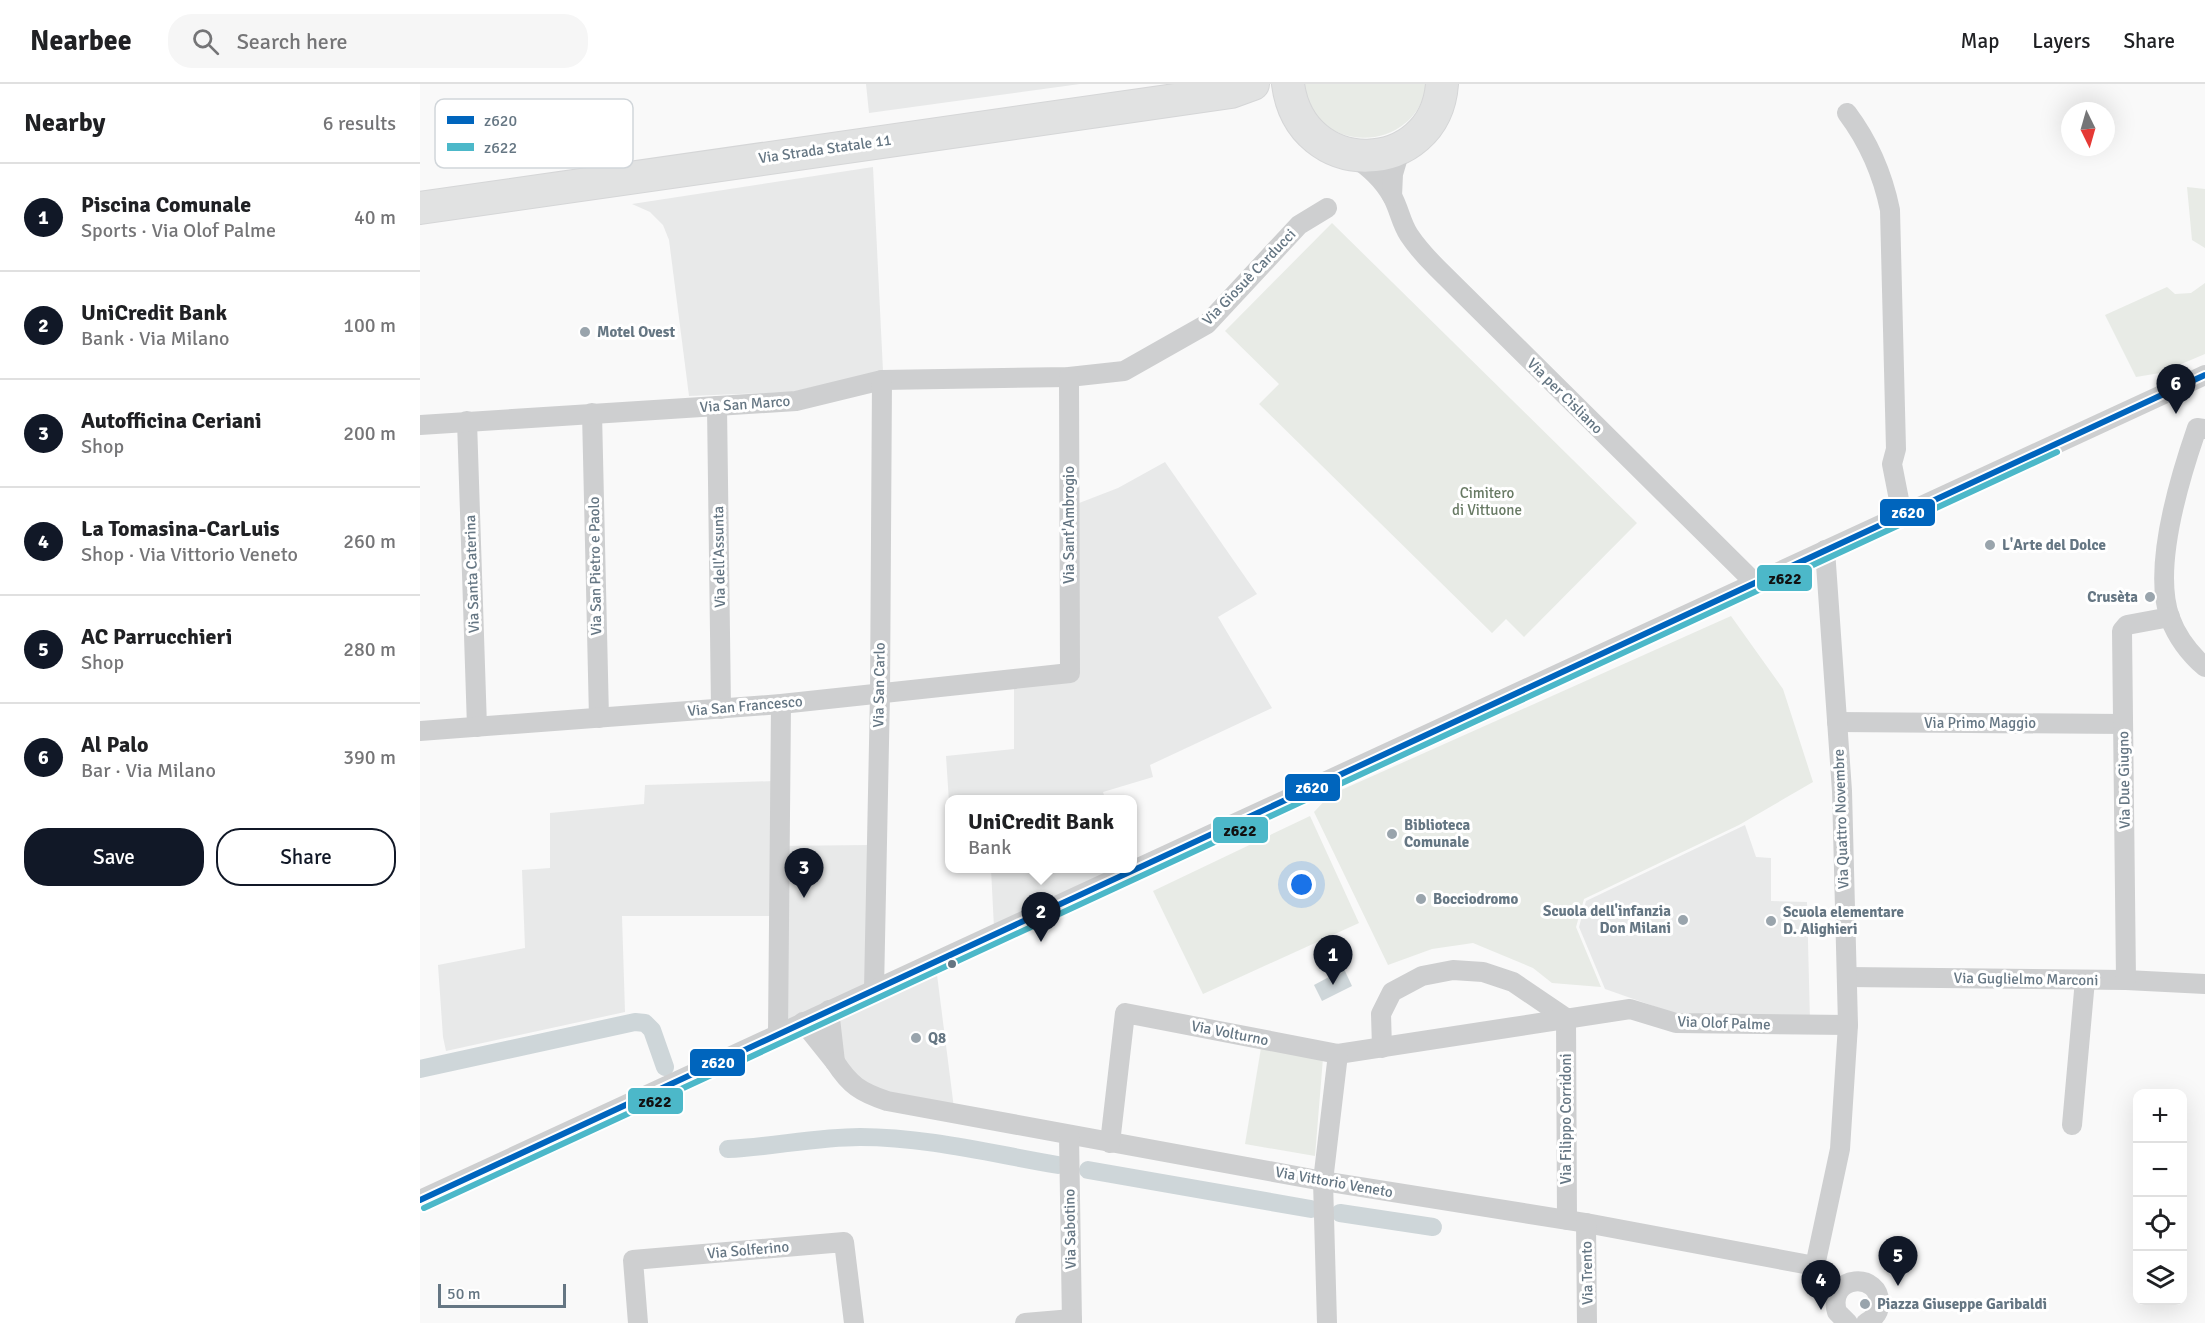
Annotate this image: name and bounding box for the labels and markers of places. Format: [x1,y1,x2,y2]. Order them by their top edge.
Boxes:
place label: Motel Ovest [597,323,675,341]
marker: Motel Ovest [578,325,592,339]
pin: 6 [2156,364,2196,414]
place label: L'Arte del Dolce [2002,536,2106,554]
marker: L'Arte del Dolce [1983,538,1997,552]
place label: Crusèta [2087,588,2138,606]
marker: Crusèta [2143,590,2157,604]
place label: Biblioteca Comunale [1404,816,1471,851]
marker: Biblioteca Comunale [1385,827,1399,841]
pin: 3 [784,848,824,898]
place label: Bocciodromo [1433,890,1518,908]
pin: 2 [1022,892,1060,942]
marker: Bocciodromo [1414,892,1428,906]
place label: Scuola dell'infanzia Don Milani [1543,902,1671,937]
place label: Scuola elementare D. Alighieri [1783,903,1904,938]
marker: Scuola dell'infanzia Don Milani [1676,913,1690,927]
marker: Scuola elementare D. Alighieri [1764,914,1778,928]
pin: 1 [1314,936,1352,985]
unlabelled marker [946,958,958,970]
place label: Q8 [928,1029,946,1047]
marker: Q8 [909,1031,923,1045]
pin: 5 [1878,1236,1918,1286]
pin: 4 [1802,1260,1840,1310]
place label: Piazza Giuseppe Garibaldi [1877,1295,2047,1313]
marker: Piazza Giuseppe Garibaldi [1858,1297,1872,1311]

